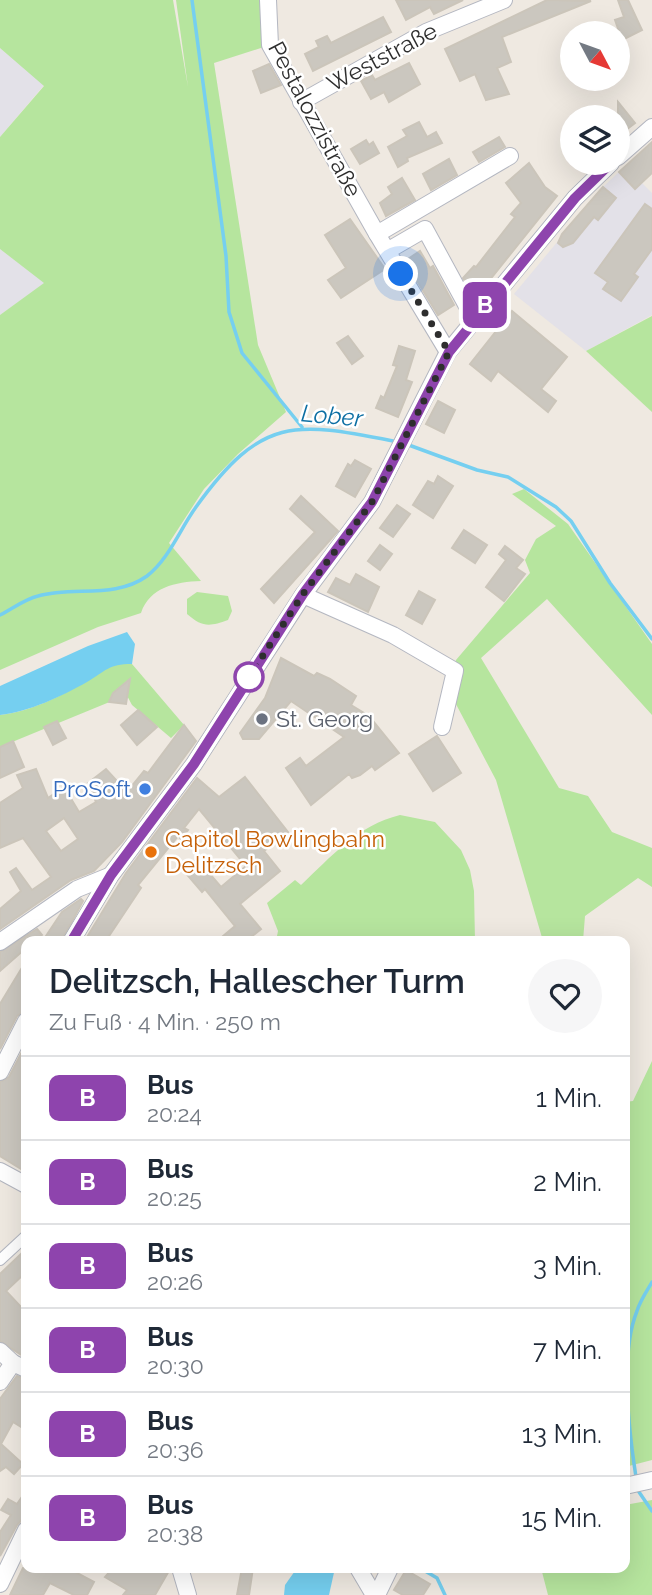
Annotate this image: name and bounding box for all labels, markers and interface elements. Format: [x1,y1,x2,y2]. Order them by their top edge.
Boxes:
street label: Weststraße [322,16,441,97]
north arrow [560,21,630,91]
map controls [560,21,630,175]
street label: Pestalozzistraße [263,37,368,201]
button: layers [560,105,630,175]
your location [383,256,418,291]
line badge: B [462,282,508,328]
text: B [477,290,493,319]
water label: Lober [300,398,365,433]
unlabelled marker [234,662,264,692]
place label: St. Georg [276,705,373,732]
marker: St. Georg [254,711,270,727]
place label: ProSoft [53,775,131,802]
marker: ProSoft [137,781,153,797]
place label: Capitol Bowlingbahn Delitzsch [165,825,385,878]
marker: Capitol Bowlingbahn Delitzsch [143,844,159,860]
button: heart [528,959,602,1033]
text: Delitzsch, Hallescher Turm [49,962,465,1001]
text: Zu Fuß · 4 Min. · 250 m [49,1008,281,1035]
text: Bus [147,1070,194,1100]
text: B [79,1083,96,1112]
text: 1 Min. [536,1083,602,1113]
text: 20:24 [147,1100,202,1127]
text: Bus [147,1154,194,1184]
text: B [79,1167,96,1196]
text: 2 Min. [533,1167,602,1197]
text: 20:25 [147,1184,202,1211]
text: Bus [147,1238,194,1268]
text: B [79,1251,96,1280]
text: 3 Min. [533,1251,602,1281]
text: 20:26 [147,1268,203,1295]
text: Bus [147,1322,194,1352]
text: B [79,1335,96,1364]
text: 7 Min. [533,1335,602,1365]
text: 20:30 [147,1352,204,1379]
text: Bus [147,1406,194,1436]
text: B [79,1419,96,1448]
text: 13 Min. [522,1419,602,1449]
text: 20:36 [147,1436,204,1463]
text: Bus [147,1490,194,1520]
text: B [79,1503,96,1532]
text: 15 Min. [522,1503,602,1533]
text: 20:38 [147,1520,203,1547]

